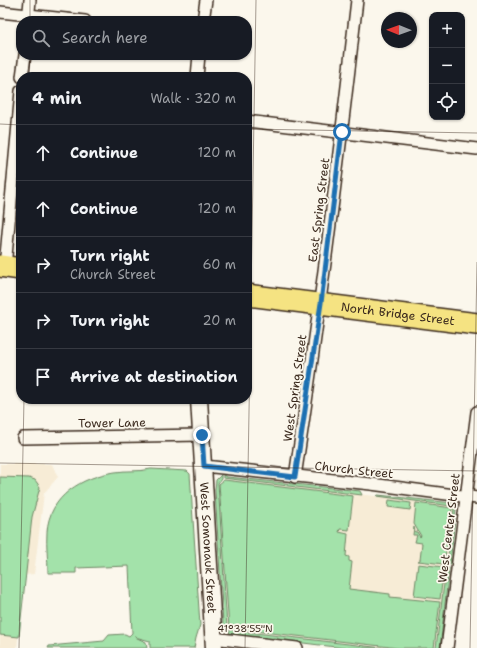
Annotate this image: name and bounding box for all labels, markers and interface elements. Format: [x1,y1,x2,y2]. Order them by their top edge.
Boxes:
north arrow [381,12,417,48]
map controls [429,12,465,120]
button: + [429,12,465,48]
search box [16,16,252,60]
icon: search [30,27,52,49]
text: Search here [62,28,148,48]
button: − [429,48,465,84]
button: locate [429,84,465,120]
text: 4 min [32,87,82,109]
text: Walk · 320 m [150,90,236,107]
route start [333,123,351,141]
icon: ahead [32,142,54,164]
text: Continue [70,143,138,163]
text: 120 m [198,144,236,161]
street label: East Spring Street [305,157,333,263]
icon: ahead [32,198,54,220]
text: Continue [70,199,138,219]
text: 120 m [198,200,236,217]
text: Turn right [70,246,150,266]
icon: right [32,254,54,276]
text: 60 m [203,256,236,273]
text: Church Street [70,266,156,283]
street label: North Bridge Street [340,299,456,329]
icon: right [32,310,54,332]
text: Turn right [70,311,150,331]
text: 20 m [203,312,236,329]
street label: West Spring Street [280,333,310,443]
icon: arrive [32,366,54,388]
text: Arrive at destination [70,367,238,387]
street label: Tower Lane [78,414,146,432]
route end [193,426,211,444]
street label: Church Street [314,458,394,482]
street label: West Center Street [434,472,464,584]
street label: West Somonauk Street [196,481,220,614]
text: 41°38'55"N [217,622,273,635]

